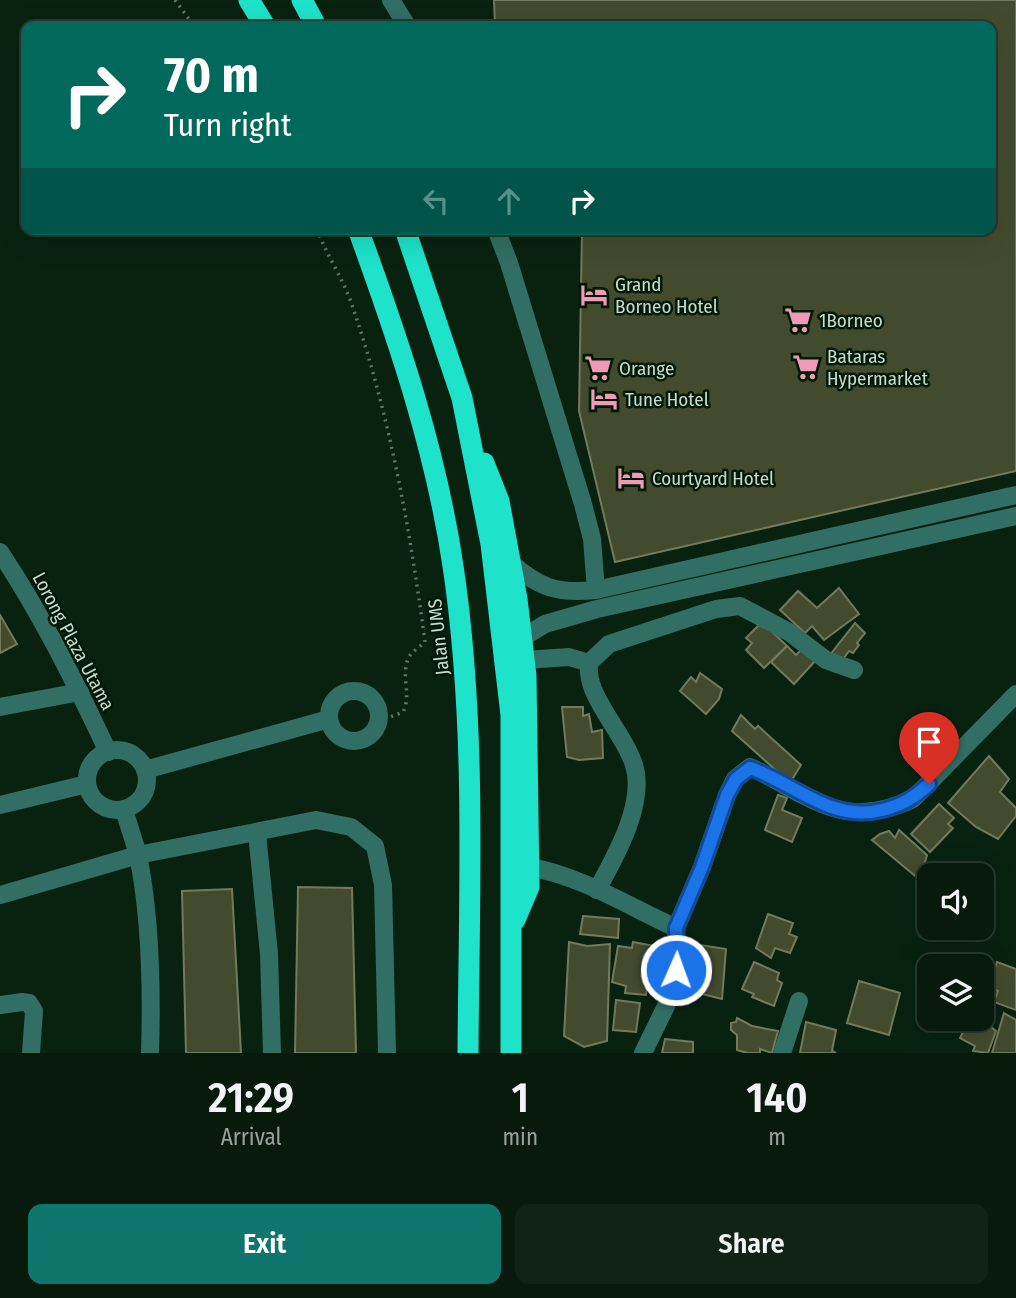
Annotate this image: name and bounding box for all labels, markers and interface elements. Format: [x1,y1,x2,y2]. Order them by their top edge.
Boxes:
text: 70 m [164,46,259,105]
icon: right [49,49,140,140]
text: Turn right [164,106,291,144]
icon: left [417,182,455,220]
icon: ahead [490,182,528,220]
icon: right [563,182,601,220]
place label: Grand Borneo Hotel [615,273,718,318]
hotel icon: Grand Borneo Hotel [579,280,609,310]
supermarket icon: 1Borneo [783,305,813,335]
place label: 1Borneo [819,309,883,332]
place label: Bataras Hypermarket [827,345,929,390]
supermarket icon: Bataras Hypermarket [791,352,821,382]
supermarket icon: Orange [583,353,613,383]
place label: Orange [619,357,674,380]
hotel icon: Tune Hotel [589,384,619,414]
place label: Tune Hotel [625,388,709,411]
hotel icon: Courtyard Hotel [616,463,646,493]
place label: Courtyard Hotel [652,467,774,490]
street label: Lorong Plaza Utama [27,568,120,714]
street label: Jalan UMS [423,598,454,676]
pin [899,712,959,784]
icon: arrive [910,723,948,761]
map controls [917,863,994,1031]
button: sound [917,863,994,940]
position arrow [639,933,713,1007]
button: layers [917,954,994,1031]
text: 21:29 [208,1073,294,1123]
text: 1 [511,1073,529,1123]
text: 140 [746,1073,808,1123]
text: Arrival [221,1123,282,1151]
text: min [502,1123,538,1151]
text: m [768,1123,786,1151]
button: Exit [28,1204,501,1284]
button: Share [515,1204,988,1284]

